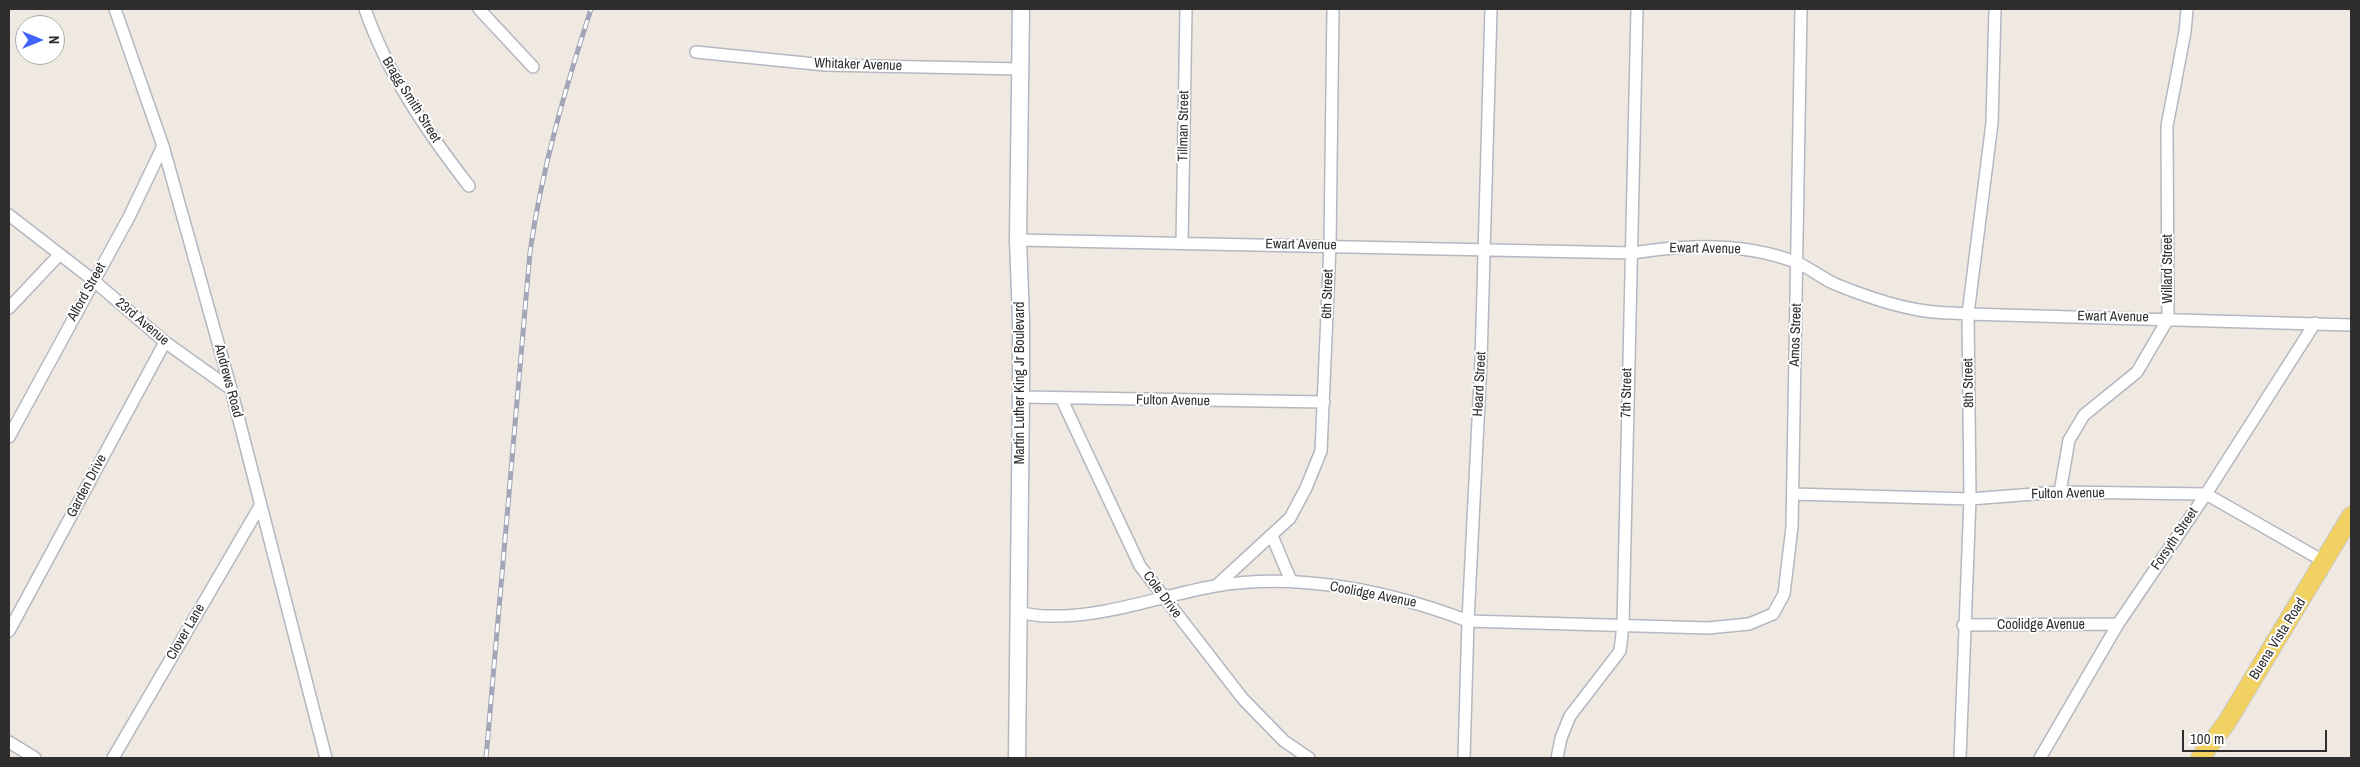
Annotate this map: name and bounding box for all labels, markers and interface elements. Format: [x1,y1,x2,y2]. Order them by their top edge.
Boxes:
north arrow [15,15,65,65]
text: N [45,36,63,44]
street label: Bragg Smith Street [378,54,444,146]
street label: Whitaker Avenue [814,55,902,75]
street label: Tillman Street [1175,90,1193,162]
street label: Willard Street [2160,234,2176,304]
street label: Ewart Avenue [1265,236,1337,254]
street label: Ewart Avenue [1669,240,1741,258]
street label: Alford Street [64,260,110,324]
street label: 6th Street [1319,269,1337,319]
street label: 23rd Avenue [112,295,172,349]
street label: Martin Luther King Jr Boulevard [1012,302,1028,464]
street label: Amos Street [1787,303,1805,367]
street label: Ewart Avenue [2077,308,2149,326]
street label: Andrews Road [210,342,246,420]
street label: Heard Street [1470,351,1490,417]
street label: 8th Street [1960,358,1978,408]
street label: 7th Street [1618,368,1636,418]
street label: Fulton Avenue [1136,392,1210,410]
street label: Garden Drive [63,452,111,520]
street label: Fulton Avenue [2031,485,2105,503]
street label: Forsyth Street [2148,505,2202,573]
street label: Cole Drive [1139,568,1185,622]
street label: Coolidge Avenue [1328,578,1418,612]
street label: Buena Vista Road [2246,595,2310,683]
street label: Clover Lane [163,601,209,663]
street label: Coolidge Avenue [1997,617,2085,633]
scale bar [2185,720,2330,752]
text: 100 m [2190,728,2224,749]

